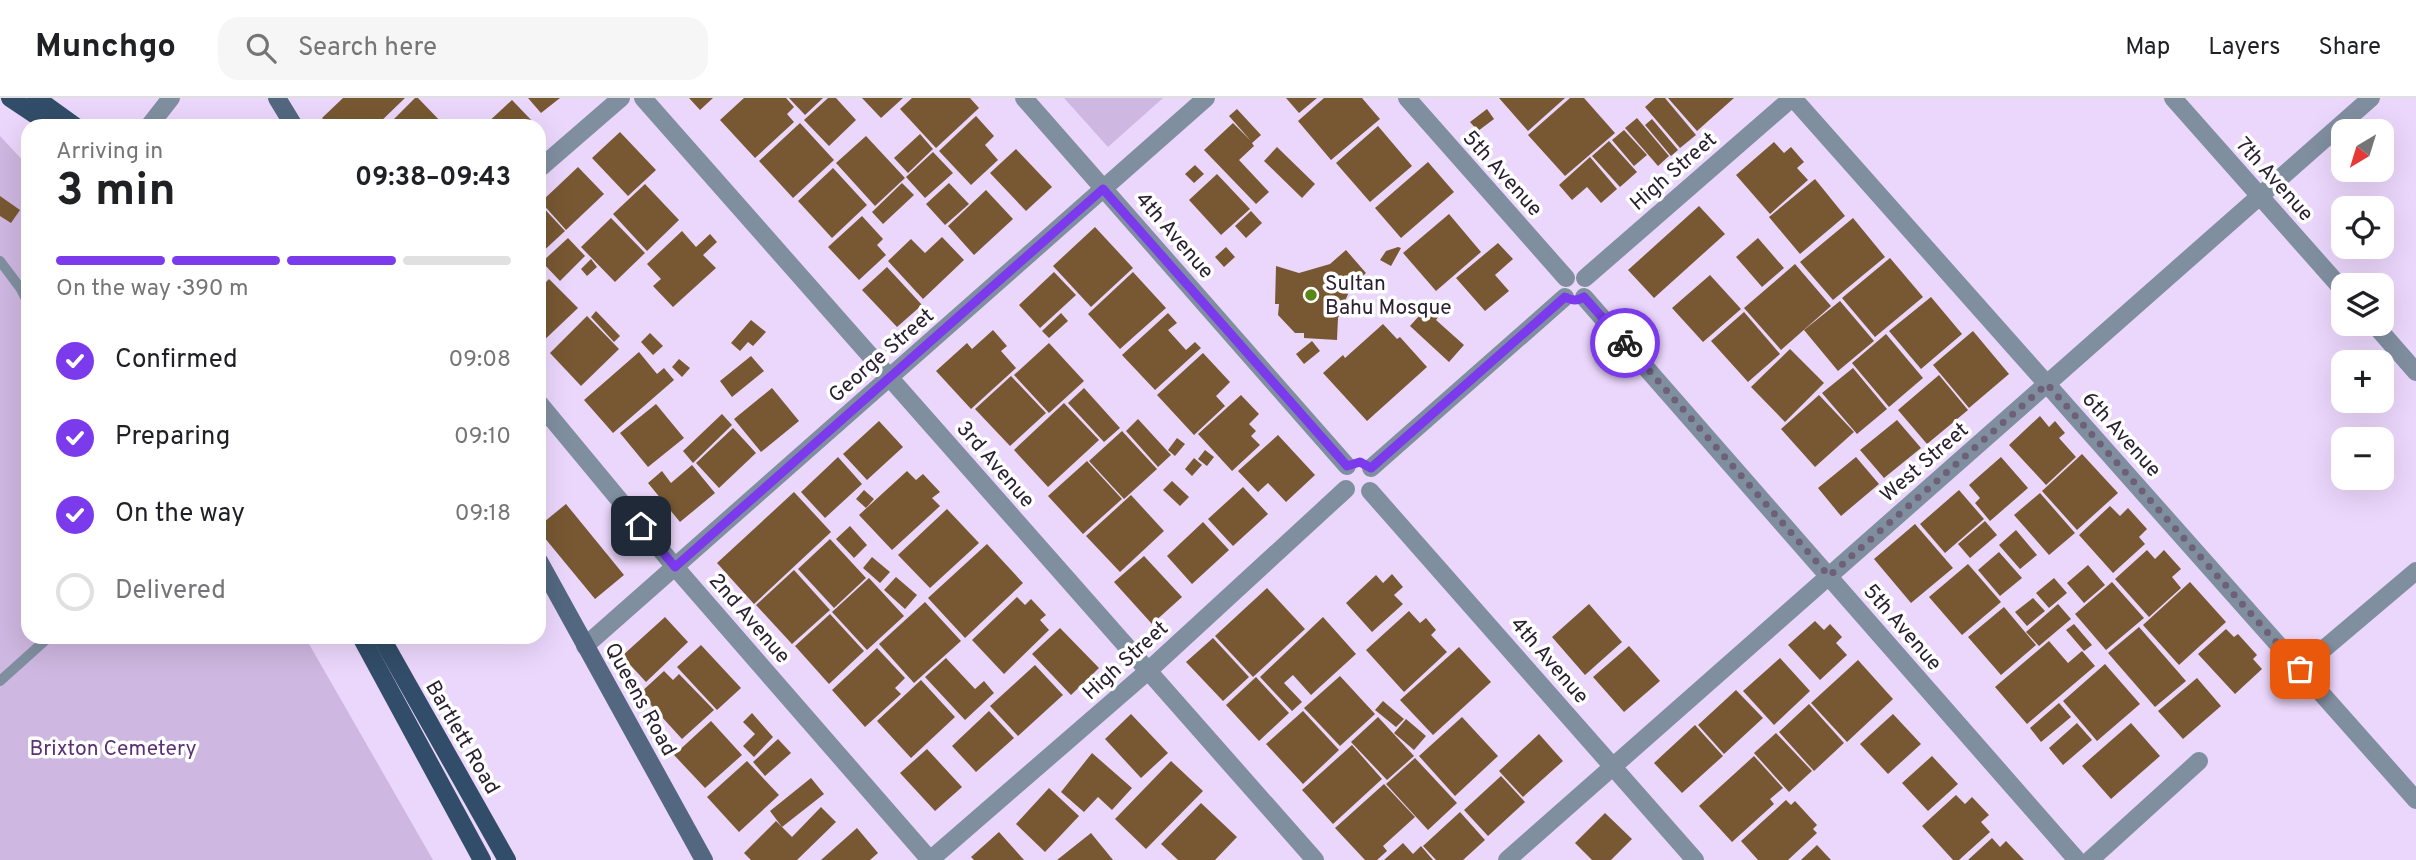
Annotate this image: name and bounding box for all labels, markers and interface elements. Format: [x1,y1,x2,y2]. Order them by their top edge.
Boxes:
search box [218,17,708,80]
text: Munchgo [35,27,176,69]
icon: search [242,29,280,67]
text: Search here [298,32,437,65]
text: Map [2125,33,2170,63]
text: Layers [2208,33,2280,63]
text: Share [2318,33,2381,63]
north arrow [2331,119,2394,182]
map controls [2331,119,2394,490]
street label: 5th Avenue [1456,125,1548,223]
street label: High Street [1625,127,1723,217]
street label: 7th Avenue [2229,132,2319,228]
text: Arriving in [56,138,163,167]
text: 09:38–09:43 [355,162,511,195]
text: 3 min [56,163,176,222]
street label: 4th Avenue [1129,187,1219,285]
button: locate [2331,196,2394,259]
place label: Sultan Bahu Mosque [1325,271,1452,322]
button: layers [2331,273,2394,336]
text: On the way · 390 m [56,275,248,304]
marker: Sultan Bahu Mosque [1303,287,1319,303]
street label: George Street [824,303,940,409]
courier [1590,308,1660,378]
icon: bike [1606,324,1644,362]
icon: check [56,342,94,380]
text: Confirmed [115,344,238,377]
text: 09:08 [449,346,511,375]
button: + [2331,350,2394,413]
street label: 6th Avenue [2075,387,2166,483]
street label: 3rd Avenue [950,416,1040,514]
street label: West Street [1875,417,1975,509]
icon: check [56,419,94,457]
text: Preparing [115,421,230,454]
text: 09:10 [454,423,511,452]
button: − [2331,427,2394,490]
icon: check [56,496,94,534]
pin [611,496,671,556]
text: On the way [115,498,245,531]
text: 09:18 [455,500,511,529]
icon: home [622,507,660,545]
street label: 2nd Avenue [702,568,795,670]
text: Delivered [115,575,226,608]
street label: 5th Avenue [1857,579,1947,677]
street label: 4th Avenue [1504,612,1594,710]
street label: High Street [1077,615,1175,707]
street label: Queens Road [597,638,682,761]
pin [2270,639,2330,699]
icon: bag [2281,650,2319,688]
street label: Bartlett Road [418,676,505,799]
park label: Brixton Cemetery [29,736,197,763]

